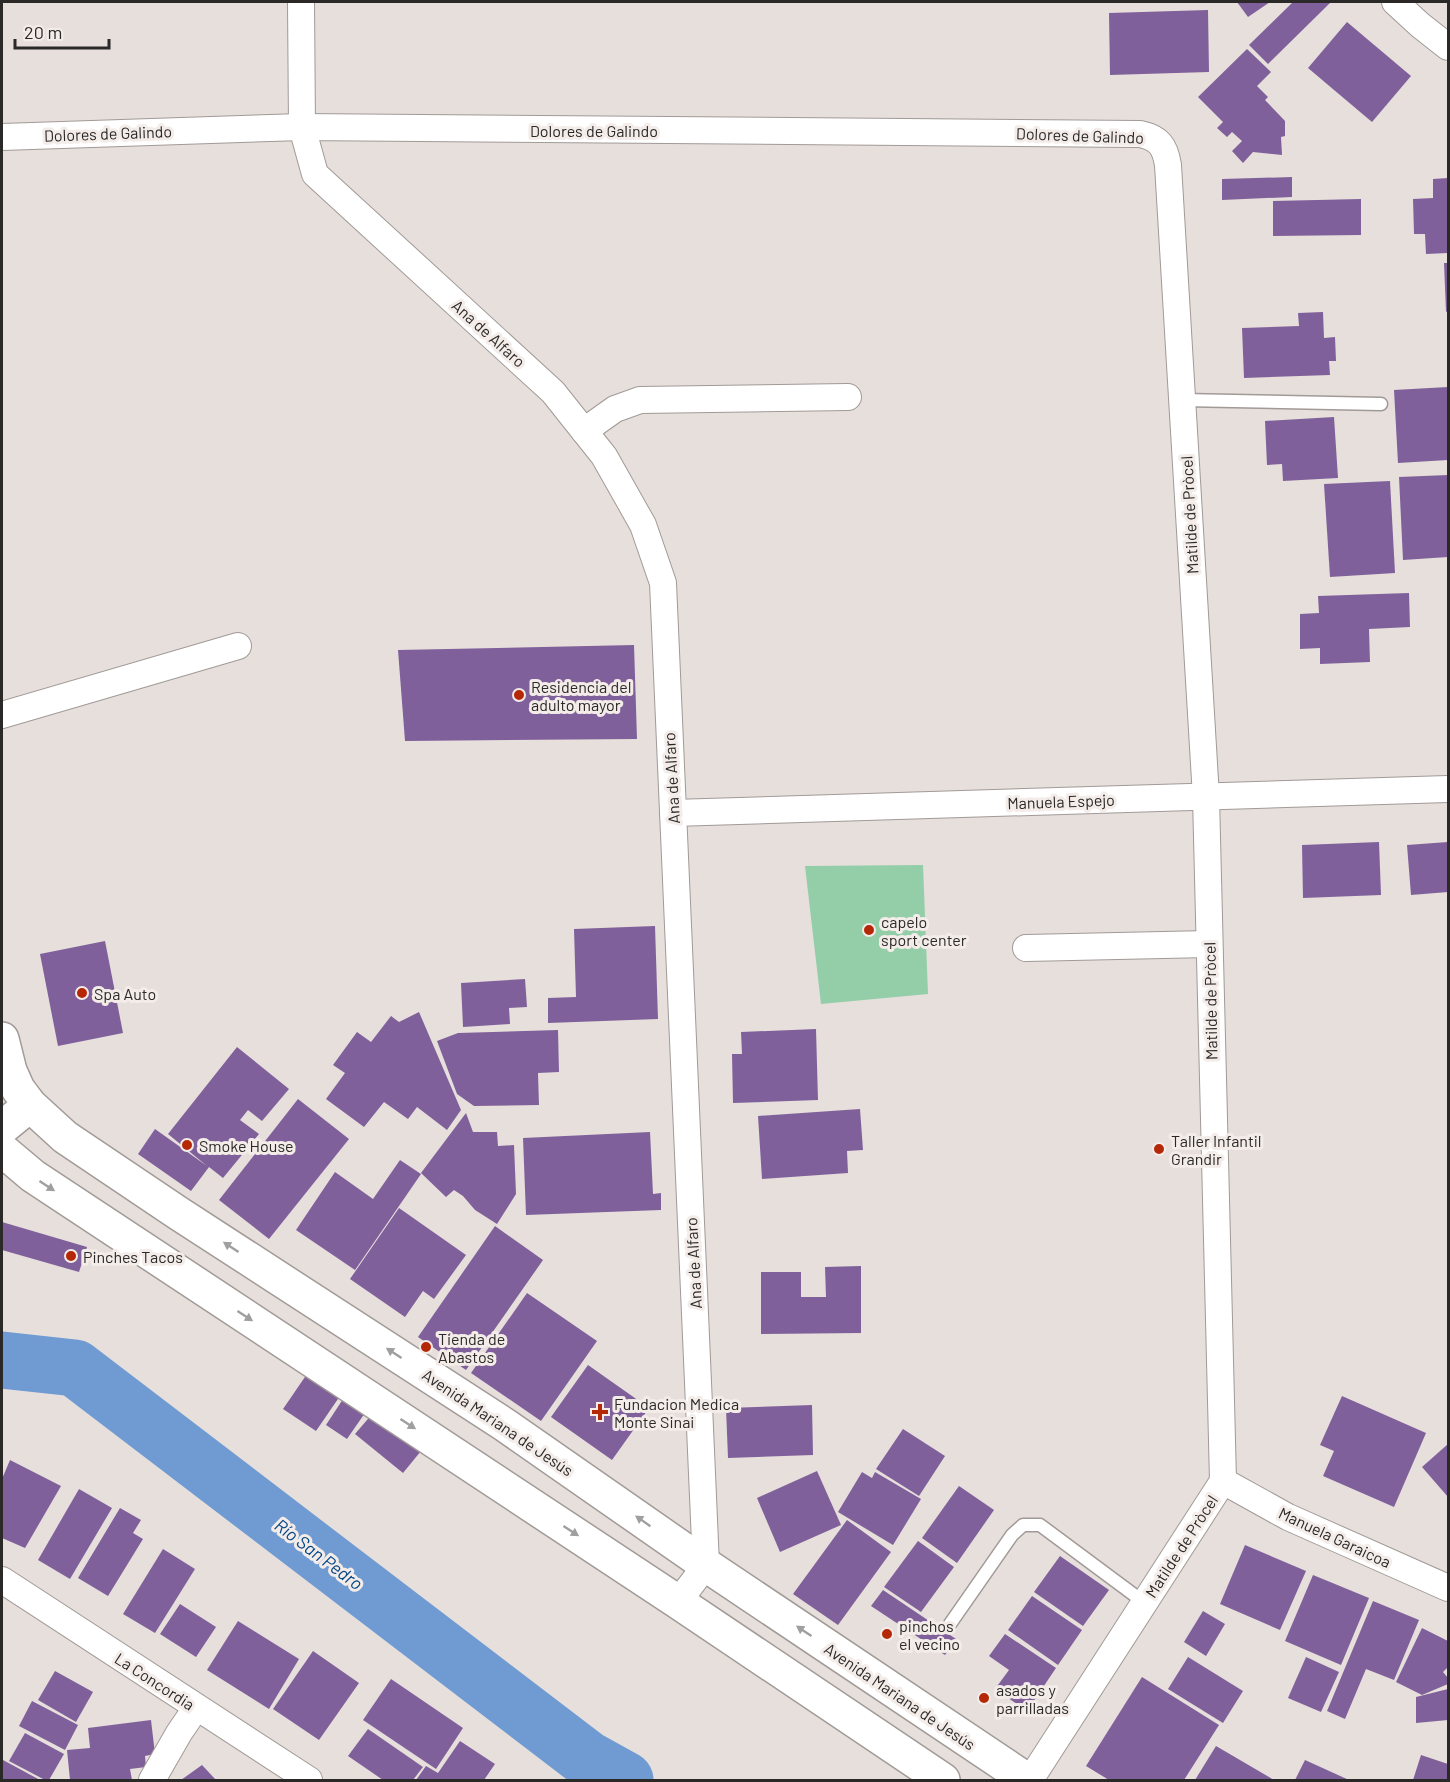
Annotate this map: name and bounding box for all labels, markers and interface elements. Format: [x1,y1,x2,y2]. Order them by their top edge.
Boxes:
scale bar [15,12,110,50]
text: 20 m [24,21,62,43]
street label: Dolores de Galindo [44,121,172,145]
street label: Dolores de Galindo [530,121,658,140]
street label: Dolores de Galindo [1016,123,1144,147]
street label: Ana de Alfaro [449,295,529,371]
street label: Matilde de Pròcel [1176,455,1202,575]
place label: Residencia del adulto mayor [531,677,631,714]
marker: Residencia del adulto mayor [512,688,526,702]
street label: Ana de Alfaro [659,732,683,824]
street label: Manuela Espejo [1007,790,1115,812]
place label: capelo sport center [881,912,967,949]
marker: capelo sport center [862,923,876,937]
street label: Matilde de Pròcel [1199,942,1221,1060]
place label: Spa Auto [94,984,156,1003]
marker: Spa Auto [75,986,89,1000]
place label: Taller Infantil Grandir [1171,1131,1262,1168]
place label: Smoke House [199,1136,294,1155]
marker: Smoke House [180,1138,194,1152]
marker: Taller Infantil Grandir [1152,1142,1166,1156]
one-way arrow [39,1180,55,1191]
street label: Ana de Alfaro [681,1217,705,1309]
one-way arrow [223,1242,239,1253]
place label: Pinches Tacos [83,1247,183,1266]
marker: Pinches Tacos [64,1249,78,1263]
one-way arrow [237,1311,253,1322]
place label: Tienda de Abastos [438,1329,505,1366]
marker: Tienda de Abastos [419,1340,433,1354]
one-way arrow [387,1347,403,1359]
street label: Avenida Mariana de Jesús [419,1364,577,1480]
place label: Fundacion Medica Monte Sinai [614,1394,739,1431]
marker: Fundacion Medica Monte Sinai [591,1403,609,1421]
one-way arrow [400,1418,416,1429]
street label: Matilde de Pròcel [1141,1491,1221,1601]
street label: Manuela Garaicoa [1276,1503,1394,1571]
water label: Río San Pedro [271,1514,367,1594]
one-way arrow [635,1516,651,1527]
one-way arrow [562,1525,578,1537]
place label: pinchos el vecino [899,1616,960,1653]
one-way arrow [796,1626,812,1637]
marker: pinchos el vecino [880,1627,894,1641]
street label: Avenida Mariana de Jesús [821,1638,979,1754]
street label: La Concordia [112,1648,198,1714]
place label: asados y parrilladas [996,1680,1069,1717]
marker: asados y parrilladas [977,1691,991,1705]

